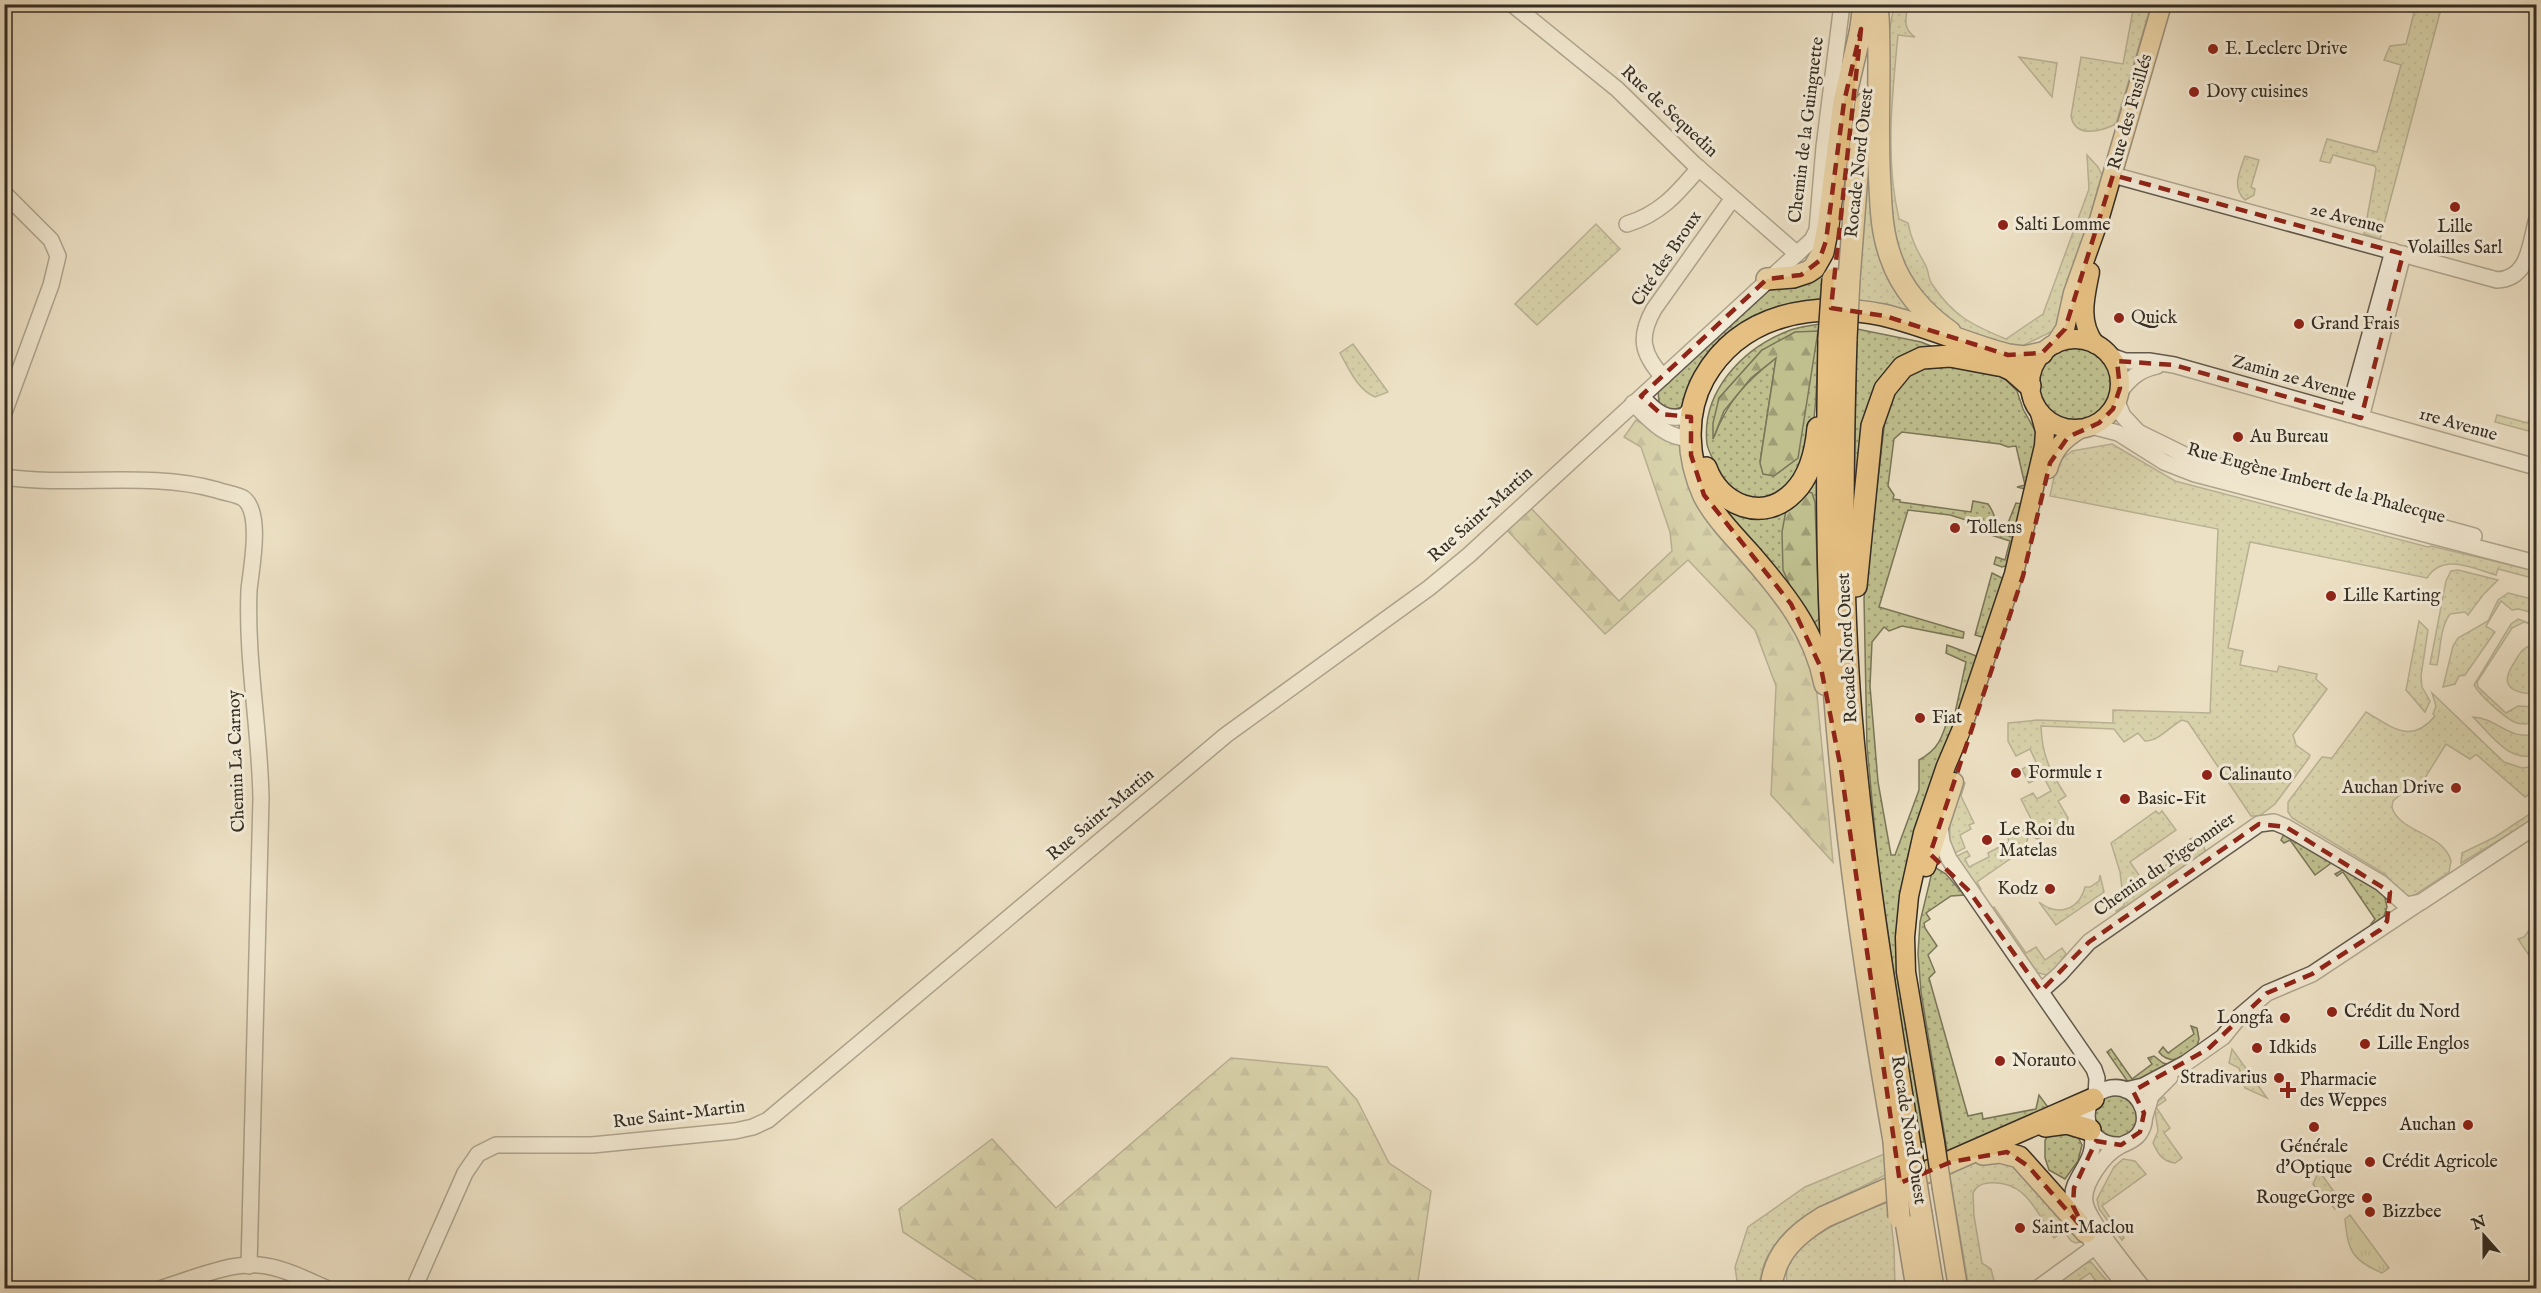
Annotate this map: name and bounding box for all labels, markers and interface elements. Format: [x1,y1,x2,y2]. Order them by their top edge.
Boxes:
street label: Chemin de la Guinguette [1784,36,1830,224]
place label: E. Leclerc Drive [2225,38,2347,61]
marker: E. Leclerc Drive [2206,42,2220,56]
street label: Rue des Fusillés [2103,51,2159,173]
street label: Rue de Sequedin [1615,61,1723,163]
place label: Dovy cuisines [2206,81,2308,104]
marker: Dovy cuisines [2187,85,2201,99]
street label: Rocade Nord Ouest [1841,87,1879,239]
street label: 2e Avenue [2307,198,2387,240]
marker: Lille Volailles Sarl [2448,200,2462,214]
street label: Cité des Broux [1627,207,1708,311]
place label: Salti Lomme [2015,214,2111,237]
place label: Lille Volailles Sarl [2407,216,2502,260]
marker: Salti Lomme [1996,218,2010,232]
place label: Quick [2131,307,2178,330]
marker: Quick [2112,311,2126,325]
place label: Grand Frais [2311,313,2400,336]
marker: Grand Frais [2292,317,2306,331]
street label: Zamin 2e Avenue [2229,350,2359,408]
street label: 1re Avenue [2416,403,2500,447]
place label: Au Bureau [2249,426,2329,449]
marker: Au Bureau [2231,430,2245,444]
street label: Rue Eugène Imbert de la Phalecque [2184,438,2448,530]
street label: Rue Saint-Martin [1424,462,1538,568]
place label: Tollens [1967,517,2022,540]
marker: Tollens [1948,521,1962,535]
street label: Rocade Nord Ouest [1833,572,1863,724]
place label: Lille Karting [2343,585,2441,608]
marker: Lille Karting [2324,589,2338,603]
street label: Chemin La Carnoy [223,689,251,833]
place label: Fiat [1932,707,1962,730]
marker: Fiat [1913,711,1927,725]
place label: Formule 1 [2028,762,2102,785]
street label: Rue Saint-Martin [1043,763,1160,867]
place label: Calinauto [2219,764,2292,787]
marker: Formule 1 [2009,766,2023,780]
marker: Calinauto [2200,768,2214,782]
place label: Auchan Drive [2341,777,2444,800]
marker: Auchan Drive [2449,781,2463,795]
place label: Basic-Fit [2137,788,2206,811]
marker: Basic-Fit [2118,792,2132,806]
street label: Chemin du Pigeonnier [2090,807,2240,922]
place label: Le Roi du Matelas [1999,819,2075,863]
marker: Le Roi du Matelas [1980,833,1994,847]
place label: Kodz [1997,878,2038,901]
marker: Kodz [2043,882,2057,896]
place label: Crédit du Nord [2344,1001,2460,1024]
marker: Crédit du Nord [2325,1005,2339,1019]
place label: Longfa [2217,1007,2273,1030]
marker: Longfa [2278,1011,2292,1025]
place label: Lille Englos [2377,1033,2469,1056]
place label: Idkids [2269,1037,2317,1060]
marker: Lille Englos [2358,1037,2372,1051]
marker: Idkids [2250,1041,2264,1055]
place label: Norauto [2012,1050,2077,1073]
street label: Rocade Nord Ouest [1885,1054,1931,1206]
marker: Norauto [1993,1054,2007,1068]
place label: Stradivarius [2180,1067,2267,1090]
place label: Pharmacie des Weppes [2300,1069,2387,1113]
marker: Stradivarius [2272,1071,2286,1085]
marker: Pharmacie des Weppes [2281,1083,2295,1097]
street label: Rue Saint-Martin [612,1095,747,1135]
place label: Auchan [2399,1114,2456,1137]
marker: Auchan [2461,1118,2475,1132]
marker: Générale d'Optique [2307,1120,2321,1134]
place label: Générale d'Optique [2276,1136,2352,1180]
place label: Crédit Agricole [2382,1151,2498,1174]
marker: Crédit Agricole [2363,1155,2377,1169]
place label: RougeGorge [2256,1187,2355,1210]
marker: RougeGorge [2360,1191,2374,1205]
place label: Bizzbee [2382,1201,2442,1224]
marker: Bizzbee [2363,1205,2377,1219]
north arrow [2454,1206,2514,1266]
text: N [2468,1212,2490,1236]
place label: Saint-Maclou [2032,1217,2134,1240]
marker: Saint-Maclou [2013,1221,2027,1235]

